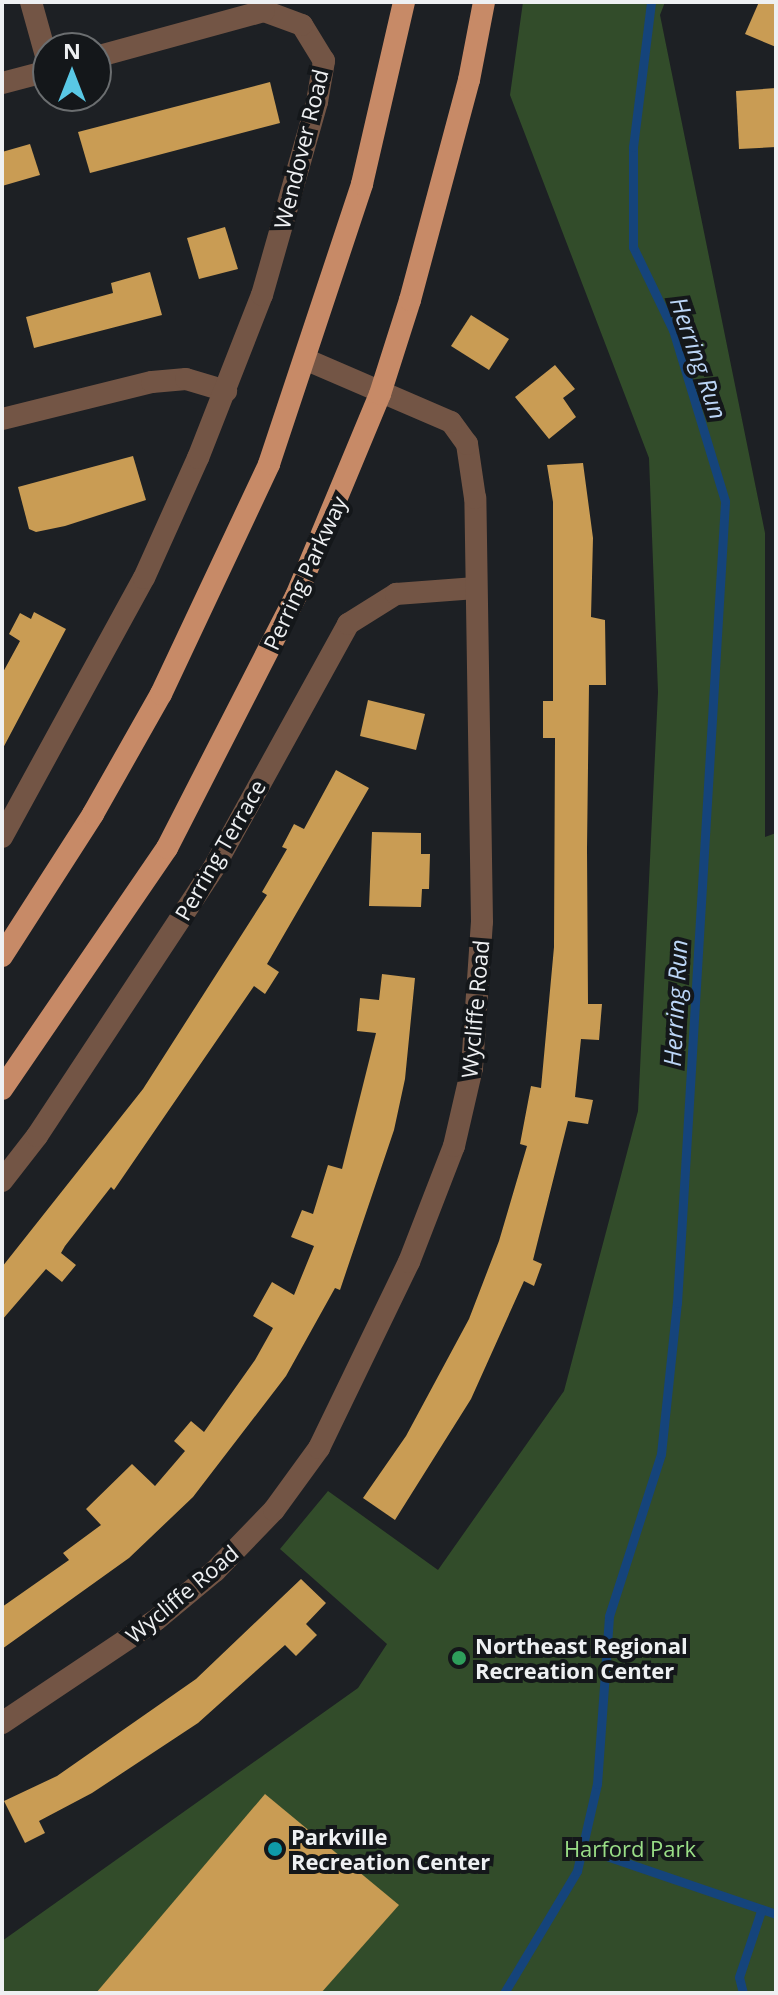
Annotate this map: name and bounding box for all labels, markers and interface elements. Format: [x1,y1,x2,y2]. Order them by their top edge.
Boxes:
north arrow [32,32,112,112]
text: N [63,35,81,65]
street label: Wendover Road [268,67,334,231]
water label: Herring Run [665,293,733,423]
street label: Perring Parkway [258,492,352,654]
street label: Perring Terrace [169,775,271,925]
street label: Wycliffe Road [456,939,494,1079]
water label: Herring Run [657,939,693,1067]
street label: Wycliffe Road [121,1539,243,1649]
place label: Northeast Regional Recreation Center [475,1632,688,1684]
marker: Northeast Regional Recreation Center [450,1649,468,1667]
place label: Parkville Recreation Center [291,1823,490,1874]
park label: Harford Park [564,1836,696,1862]
marker: Parkville Recreation Center [266,1840,284,1858]

